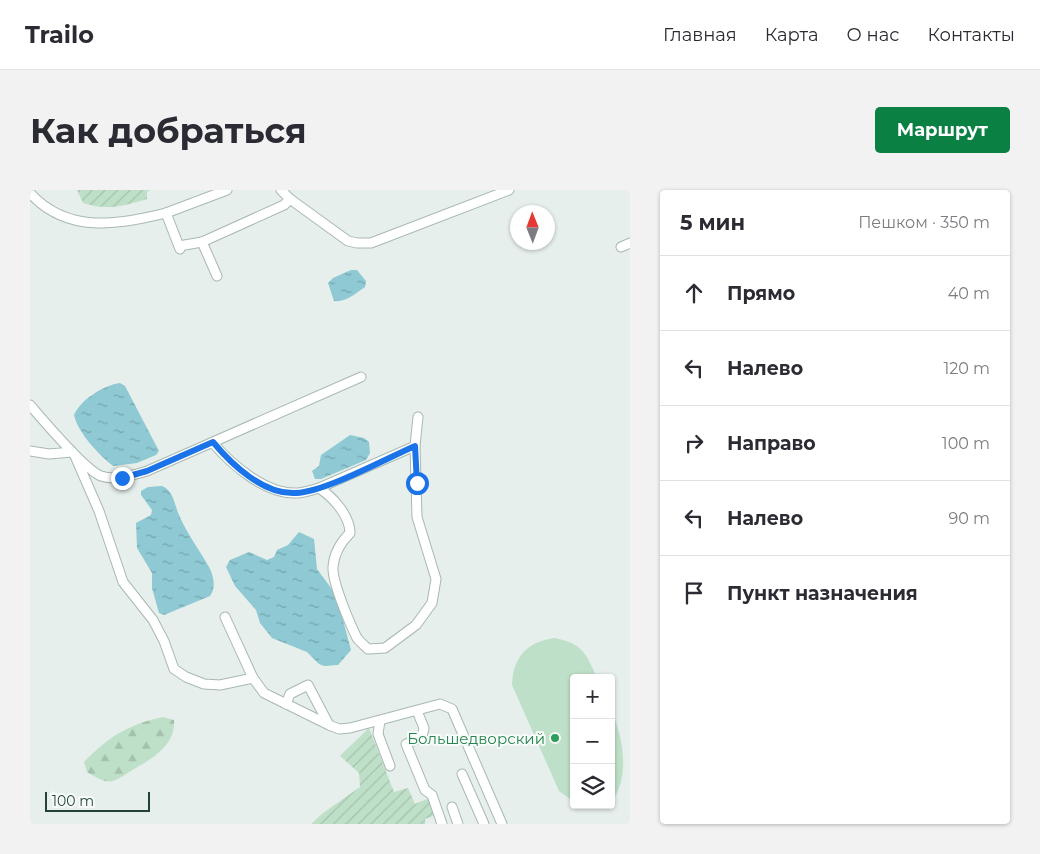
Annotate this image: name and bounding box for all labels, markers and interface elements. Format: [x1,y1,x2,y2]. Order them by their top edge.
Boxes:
text: Trailo [25,20,94,49]
text: Главная [663,24,737,46]
text: Карта [765,24,819,46]
text: О нас [847,24,899,46]
text: Контакты [927,24,1015,46]
button: Маршрут [875,107,1010,153]
text: Как добраться [30,109,307,152]
north arrow [510,205,555,250]
text: 5 мин [680,210,745,235]
text: Пешком · 350 m [858,213,990,232]
icon: ahead [680,279,708,307]
text: Прямо [727,282,795,305]
text: 40 m [948,284,990,303]
icon: left [680,354,708,382]
text: Налево [727,357,803,380]
text: 120 m [943,359,990,378]
icon: right [680,429,708,457]
text: Направо [727,432,816,455]
text: 100 m [942,434,990,453]
route end [111,467,134,490]
route start [406,472,429,495]
icon: left [680,504,708,532]
text: Налево [727,507,803,530]
text: 90 m [948,509,990,528]
icon: arrive [680,579,708,607]
text: Пункт назначения [727,582,918,605]
map controls [570,674,615,809]
button: + [570,674,615,719]
button: − [570,719,615,764]
place label: Большедворский [407,729,545,748]
marker: Большедворский [549,732,561,744]
button: layers [570,764,615,809]
scale bar [45,789,150,812]
text: 100 m [52,792,94,810]

